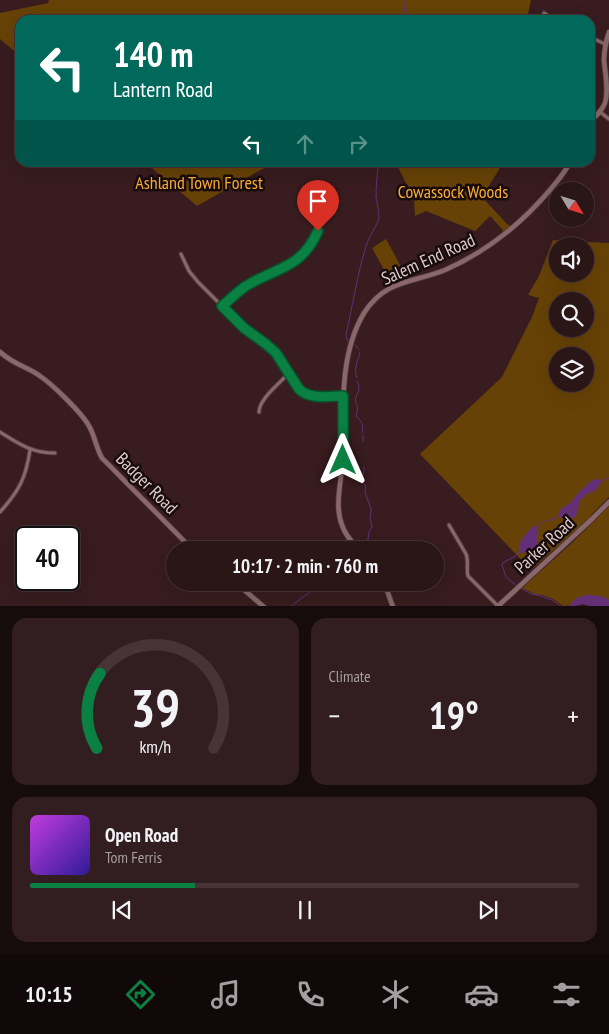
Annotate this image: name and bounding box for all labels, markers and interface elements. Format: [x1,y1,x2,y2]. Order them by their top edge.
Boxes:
text: 140 m [113,31,194,77]
icon: left [30,35,95,100]
text: Lantern Road [113,75,213,103]
icon: left [238,130,266,158]
icon: ahead [291,130,319,158]
icon: right [344,130,372,158]
park label: Ashland Town Forest [135,171,263,194]
pin [297,180,339,231]
park label: Cowassock Woods [398,180,508,203]
north arrow [549,182,594,228]
map controls [549,182,594,392]
icon: arrive [304,187,332,215]
street label: Salem End Road [378,228,478,290]
button: sound [549,237,594,282]
button: search [549,292,594,337]
button: layers [549,347,594,392]
position arrow [316,433,368,485]
street label: Badger Road [111,447,183,519]
street label: Parker Road [509,512,579,578]
speed limit sign: 40 [15,526,80,591]
text: 10:17 · 2 min · 760 m [232,554,378,578]
text: Climate [329,666,371,686]
text: 39 [130,674,180,741]
text: 19° [429,690,479,739]
text: − [329,697,340,734]
text: + [567,697,579,734]
text: km/h [139,735,171,758]
text: Open Road [105,823,178,847]
text: Tom Ferris [105,847,162,867]
icon: previous [108,896,136,924]
icon: pause [291,896,319,924]
icon: next [474,896,502,924]
icon: directions [123,977,158,1012]
icon: music [208,977,243,1012]
icon: phone [293,977,328,1012]
icon: climate [378,977,413,1012]
icon: car [464,977,499,1012]
icon: filters [549,977,584,1012]
text: 10:15 [25,980,73,1008]

